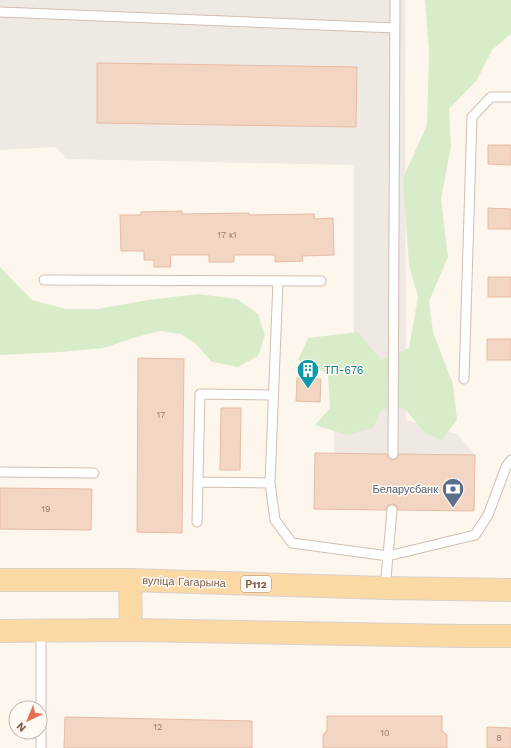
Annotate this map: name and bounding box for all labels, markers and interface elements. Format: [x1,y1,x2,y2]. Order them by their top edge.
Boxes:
house number: 17 к1 [218,230,236,240]
building icon: ТП-676 [295,357,321,390]
place label: ТП-676 [324,364,364,377]
house number: 17 [157,410,165,420]
bank icon: Беларусбанк [440,476,466,509]
place label: Беларусбанк [373,483,438,496]
house number: 19 [41,504,51,514]
street label: вуліца Гагарына [142,574,227,590]
road number: Р112 [241,576,271,592]
north arrow [8,700,48,740]
text: N [14,719,29,734]
house number: 12 [154,722,162,732]
house number: 10 [380,728,390,738]
house number: 8 [496,733,502,743]

